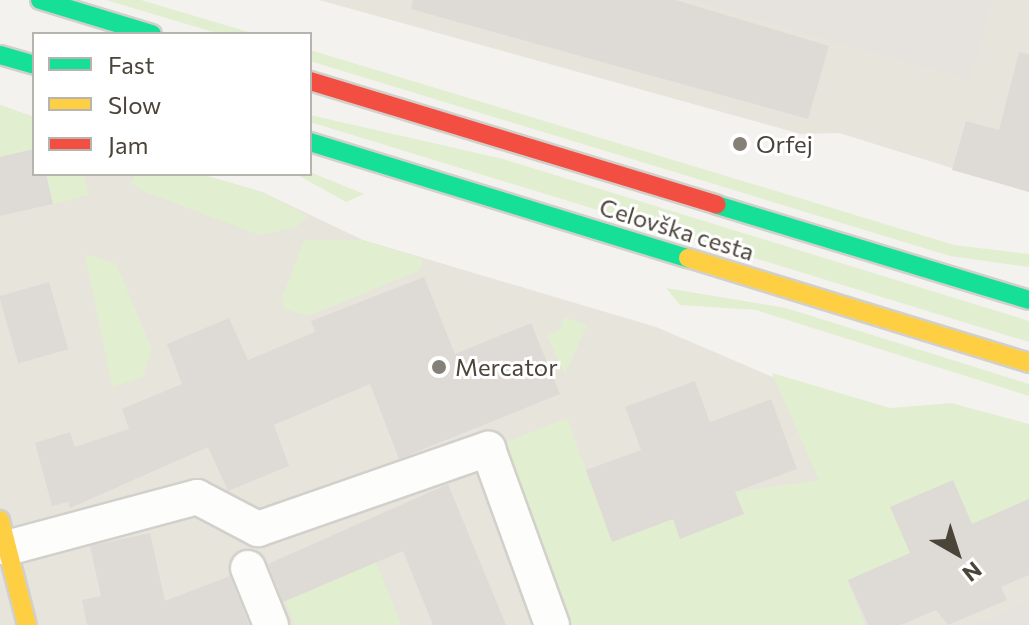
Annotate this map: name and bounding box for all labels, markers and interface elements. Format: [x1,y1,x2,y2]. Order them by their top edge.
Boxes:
legend [32,32,312,176]
text: Fast [108,50,155,79]
text: Slow [108,90,161,119]
text: Jam [108,130,148,159]
place label: Orfej [756,130,813,158]
marker: Orfej [731,135,749,153]
street label: Celovška cesta [596,192,758,266]
place label: Mercator [455,353,558,381]
marker: Mercator [430,358,448,376]
north arrow [917,513,997,593]
text: N [958,556,987,588]

